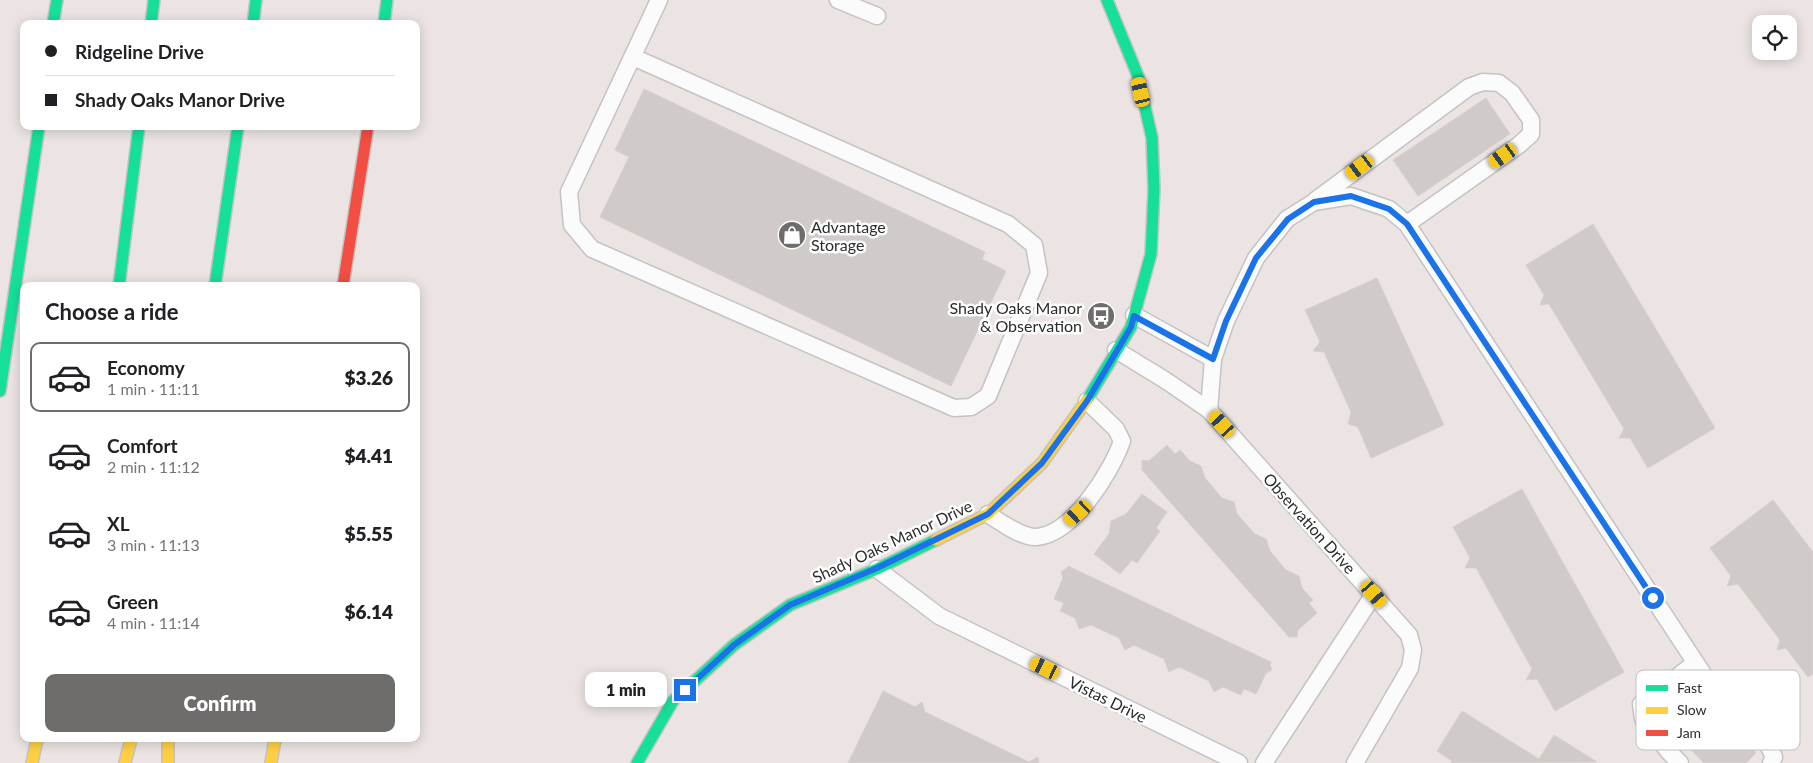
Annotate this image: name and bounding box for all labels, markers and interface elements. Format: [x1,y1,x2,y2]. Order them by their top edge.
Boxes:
map controls [1752,15,1797,60]
button: locate [1752,15,1797,60]
text: Ridgeline Drive [75,40,204,63]
car [1130,76,1151,108]
text: Shady Oaks Manor Drive [75,88,285,111]
car [1486,141,1519,171]
car [1343,152,1376,182]
place label: Advantage Storage [811,217,886,254]
shop icon: Advantage Storage [777,220,807,250]
text: Choose a ride [45,298,179,325]
place label: Shady Oaks Manor & Observation [950,298,1082,335]
bus stop icon: Shady Oaks Manor & Observation [1086,301,1116,331]
icon: car [47,355,92,400]
text: Economy [107,356,185,379]
text: $3.26 [344,366,393,389]
text: 1 min · 11:11 [107,379,200,398]
car [1206,408,1237,440]
icon: car [47,433,92,478]
text: Comfort [107,434,178,457]
text: $4.41 [344,444,393,467]
text: 2 min · 11:12 [107,457,200,476]
street label: Observation Drive [1260,469,1360,577]
street label: Shady Oaks Manor Drive [809,496,975,586]
car [1061,497,1094,529]
icon: car [47,511,92,556]
text: XL [107,512,130,535]
text: $5.55 [344,522,393,545]
text: 3 min · 11:13 [107,535,200,554]
car [1358,578,1389,610]
route start [1642,587,1664,609]
icon: car [47,589,92,634]
text: Green [107,590,158,613]
text: $6.14 [344,600,393,623]
text: 4 min · 11:14 [107,613,200,632]
car [1028,655,1061,681]
legend [1636,670,1800,750]
callout: 1 min [585,672,668,708]
street label: Vistas Drive [1066,672,1150,726]
button: Confirm [45,674,395,732]
route end [674,679,696,701]
text: Fast [1677,679,1702,696]
text: 1 min [606,680,646,699]
text: Slow [1677,701,1707,718]
text: Jam [1677,724,1701,741]

